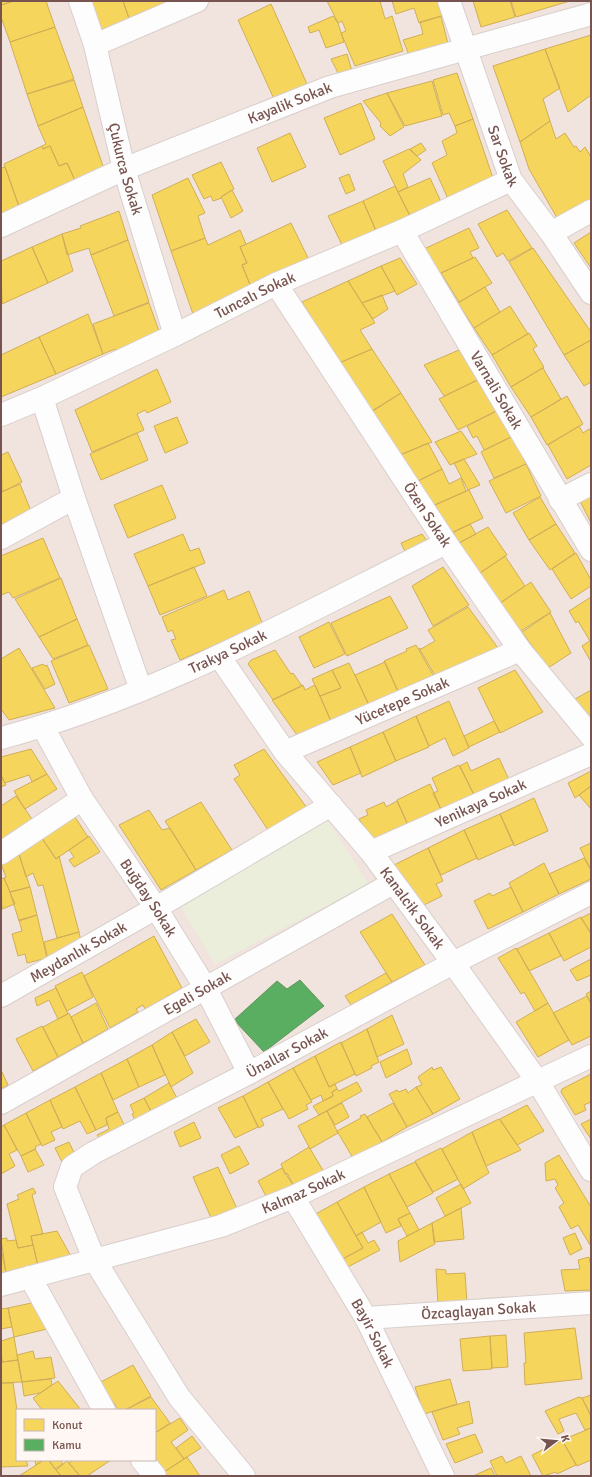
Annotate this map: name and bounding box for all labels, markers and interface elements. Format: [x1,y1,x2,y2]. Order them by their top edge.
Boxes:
street label: Kayalik Sokak [245,78,335,128]
street label: Çukurca Sokak [104,121,147,218]
street label: Sar Sokak [484,123,522,191]
street label: Tuncalı Sokak [212,268,299,323]
street label: Varnali Sokak [466,348,527,433]
street label: Özen Sokak [400,479,456,551]
street label: Trakya Sokak [186,625,270,678]
street label: Yücetepe Sokak [353,673,452,729]
street label: Yenikaya Sokak [432,775,529,831]
street label: Buğday Sokak [116,855,181,941]
street label: Kanalcik Sokak [376,863,449,953]
street label: Meydanlık Sokak [27,917,130,987]
street label: Egeli Sokak [160,967,234,1019]
street label: Ünallar Sokak [243,1023,331,1082]
street label: Kalmaz Sokak [259,1165,348,1218]
street label: Bayir Sokak [347,1295,398,1371]
street label: Özcaglayan Sokak [421,1298,537,1323]
legend [16,1409,156,1461]
text: Konut [52,1418,83,1433]
north arrow [536,1421,576,1461]
text: K [558,1433,572,1444]
text: Kamu [52,1438,81,1453]

